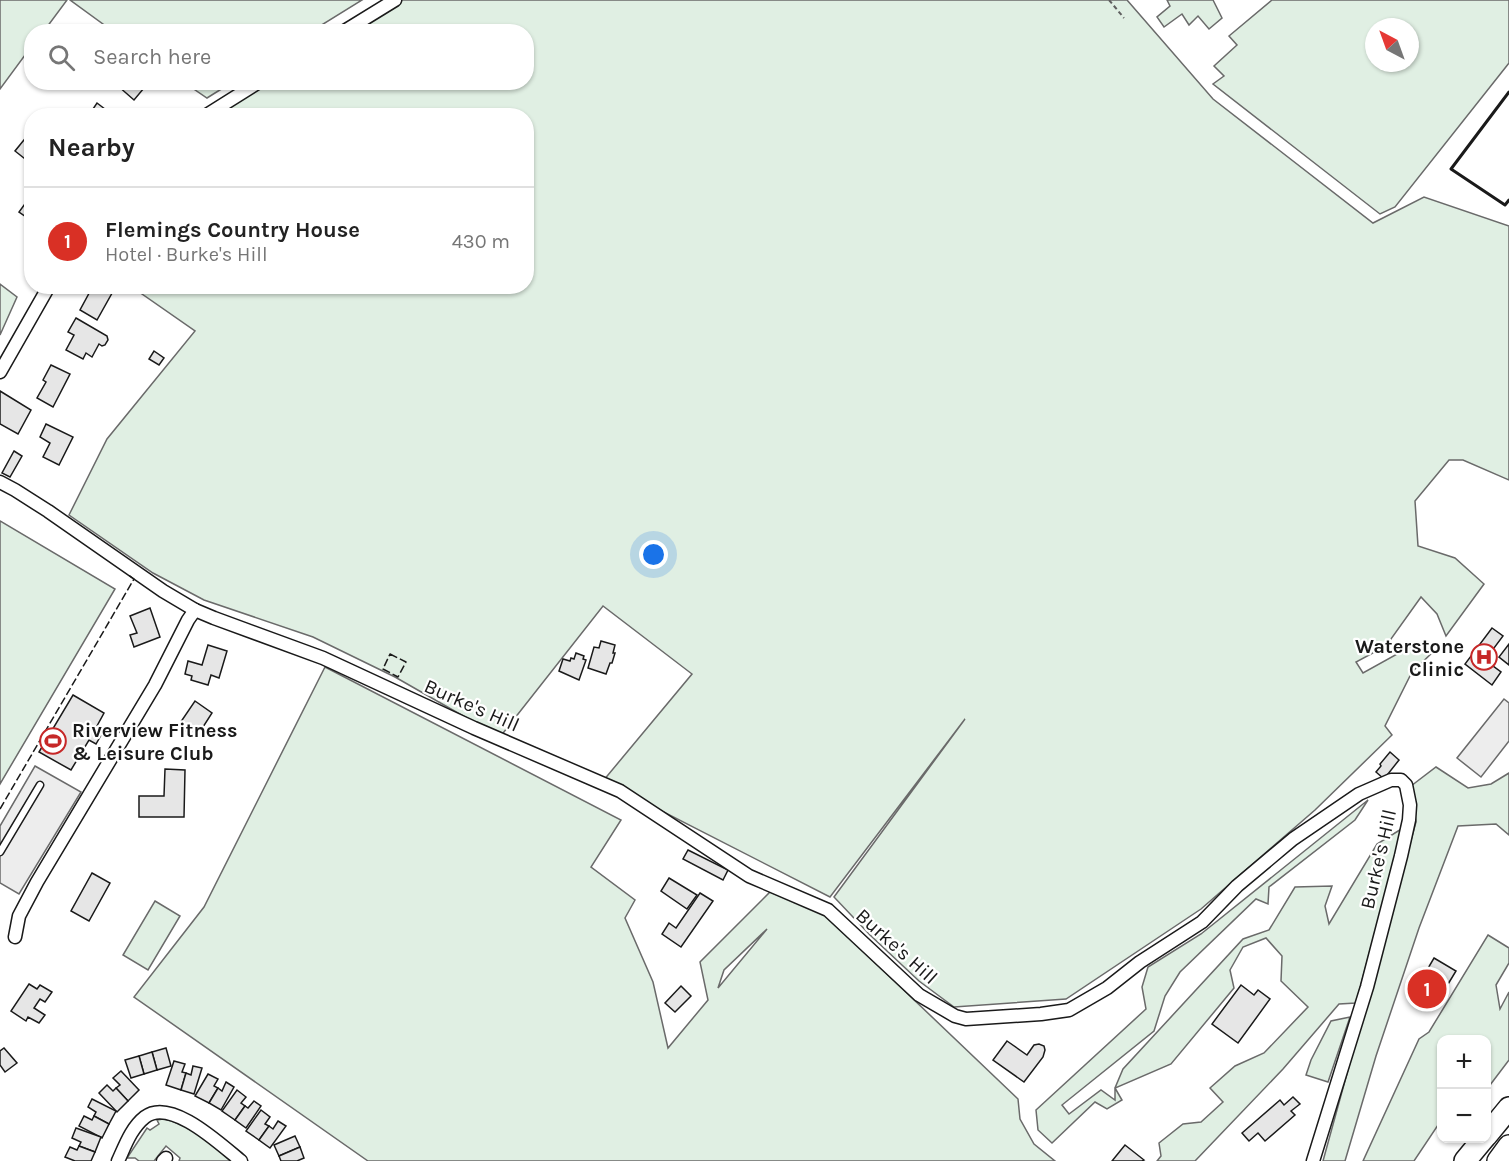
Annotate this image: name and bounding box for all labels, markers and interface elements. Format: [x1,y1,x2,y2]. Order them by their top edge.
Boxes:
north arrow [1365,18,1419,72]
search box [24,24,534,90]
icon: search [45,41,78,74]
text: Search here [93,44,211,70]
text: Nearby [48,132,135,163]
text: Flemings Country House [105,217,360,243]
text: 1 [64,230,71,253]
text: 430 m [452,230,510,253]
text: Hotel · Burke's Hill [105,243,268,266]
your location [639,540,668,569]
place label: Waterstone Clinic [1355,635,1464,681]
hospital icon: Waterstone Clinic [1469,642,1499,672]
street label: Burke's Hill [421,674,523,737]
place label: Riverview Fitness & Leisure Club [72,719,238,765]
sports icon: Riverview Fitness & Leisure Club [38,726,68,756]
street label: Burke's Hill [1356,807,1401,911]
street label: Burke's Hill [851,904,942,989]
pin: 1 [1408,966,1446,1012]
map controls [1437,1035,1491,1143]
button: + [1437,1035,1491,1089]
button: − [1437,1089,1491,1143]

